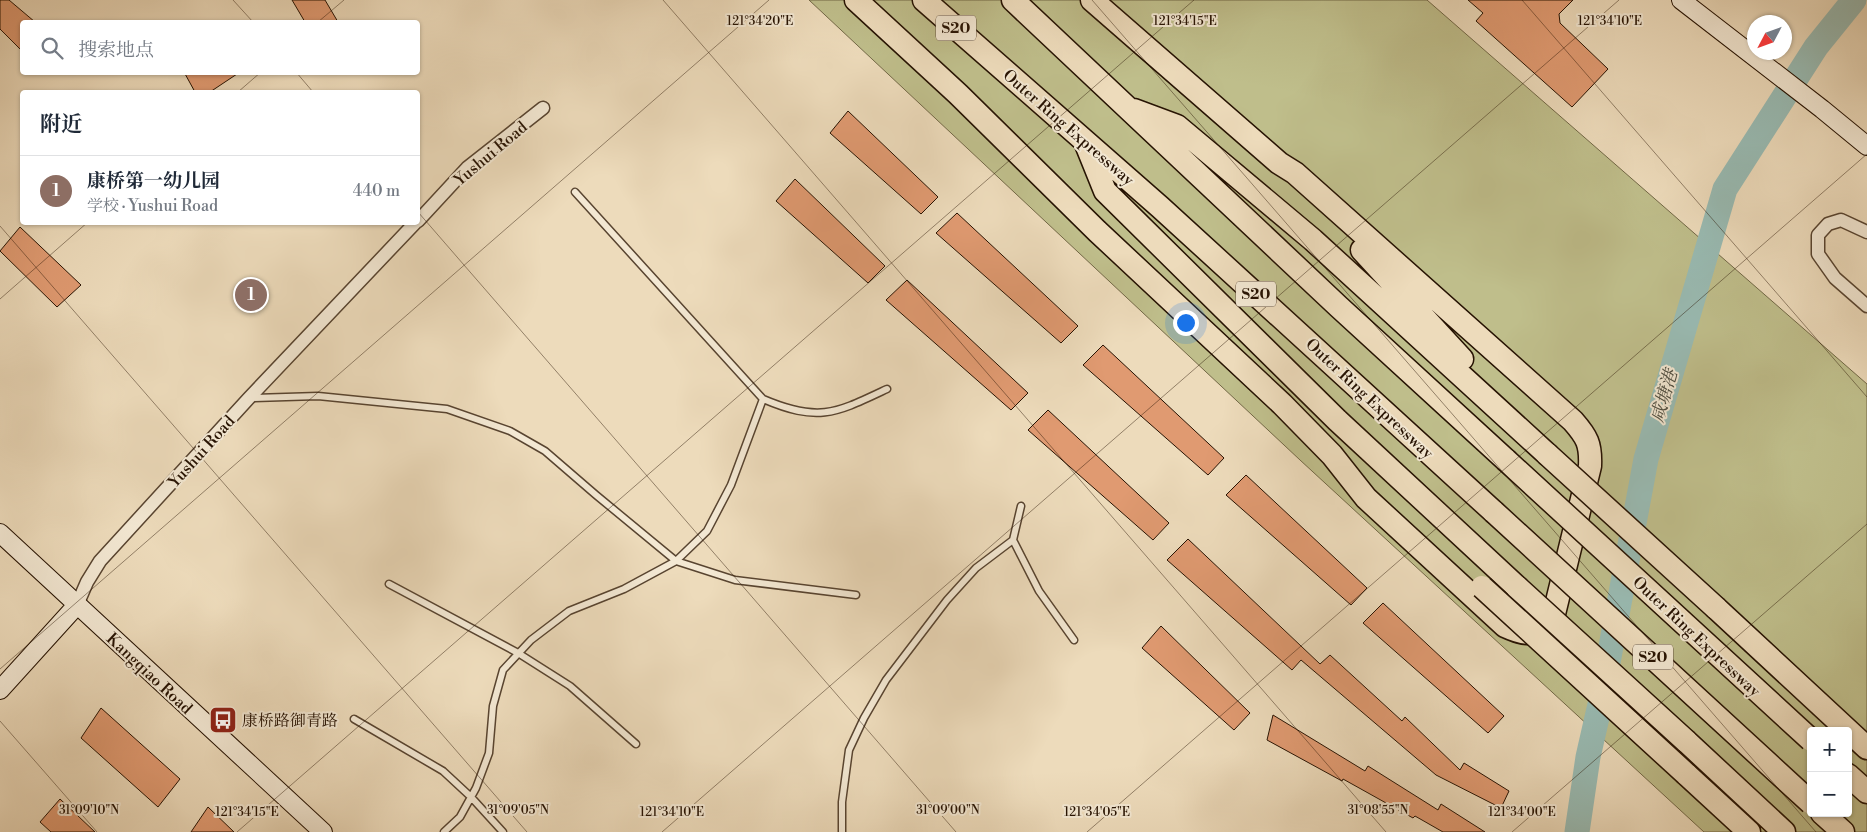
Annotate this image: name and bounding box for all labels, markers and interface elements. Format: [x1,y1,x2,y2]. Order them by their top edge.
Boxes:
text: 121°34'20"E [727,14,793,29]
text: 121°34'15"E [1153,14,1217,29]
text: 121°34'10"E [1578,14,1642,29]
road number: S20 [936,15,976,40]
north arrow [1747,15,1792,60]
search box [20,20,420,75]
icon: search [38,34,66,62]
text: 搜索地点 [78,38,154,62]
street label: Outer Ring Expressway [999,65,1138,190]
text: 附近 [40,112,82,138]
street label: Yushui Road [449,117,532,191]
text: 康桥第一幼儿园 [87,169,220,193]
text: 1 [52,181,60,201]
text: 440 m [353,181,400,201]
text: 学校 · Yushui Road [87,196,218,216]
pin: 1 [235,276,267,314]
road number: S20 [1236,282,1276,306]
your location [1173,310,1199,336]
street label: Outer Ring Expressway [1301,334,1437,463]
water label: 咸塘港 [1646,365,1684,425]
street label: Yushui Road [164,412,239,493]
street label: Outer Ring Expressway [1628,572,1764,701]
street label: Kangqiao Road [102,629,196,719]
road number: S20 [1633,644,1673,670]
bus stop icon: 康桥路御青路 [208,705,238,735]
place label: 康桥路御青路 [242,711,338,731]
map controls [1807,727,1852,817]
button: + [1807,727,1852,772]
button: − [1807,772,1852,817]
text: 31°09'10"N [59,803,119,818]
text: 31°09'05"N [487,803,549,818]
text: 31°09'00"N [916,803,980,818]
text: 31°08'55"N [1348,803,1408,818]
text: 121°34'15"E [215,805,279,820]
text: 121°34'10"E [640,805,704,820]
text: 121°34'05"E [1064,805,1130,820]
text: 121°34'00"E [1488,805,1556,820]

